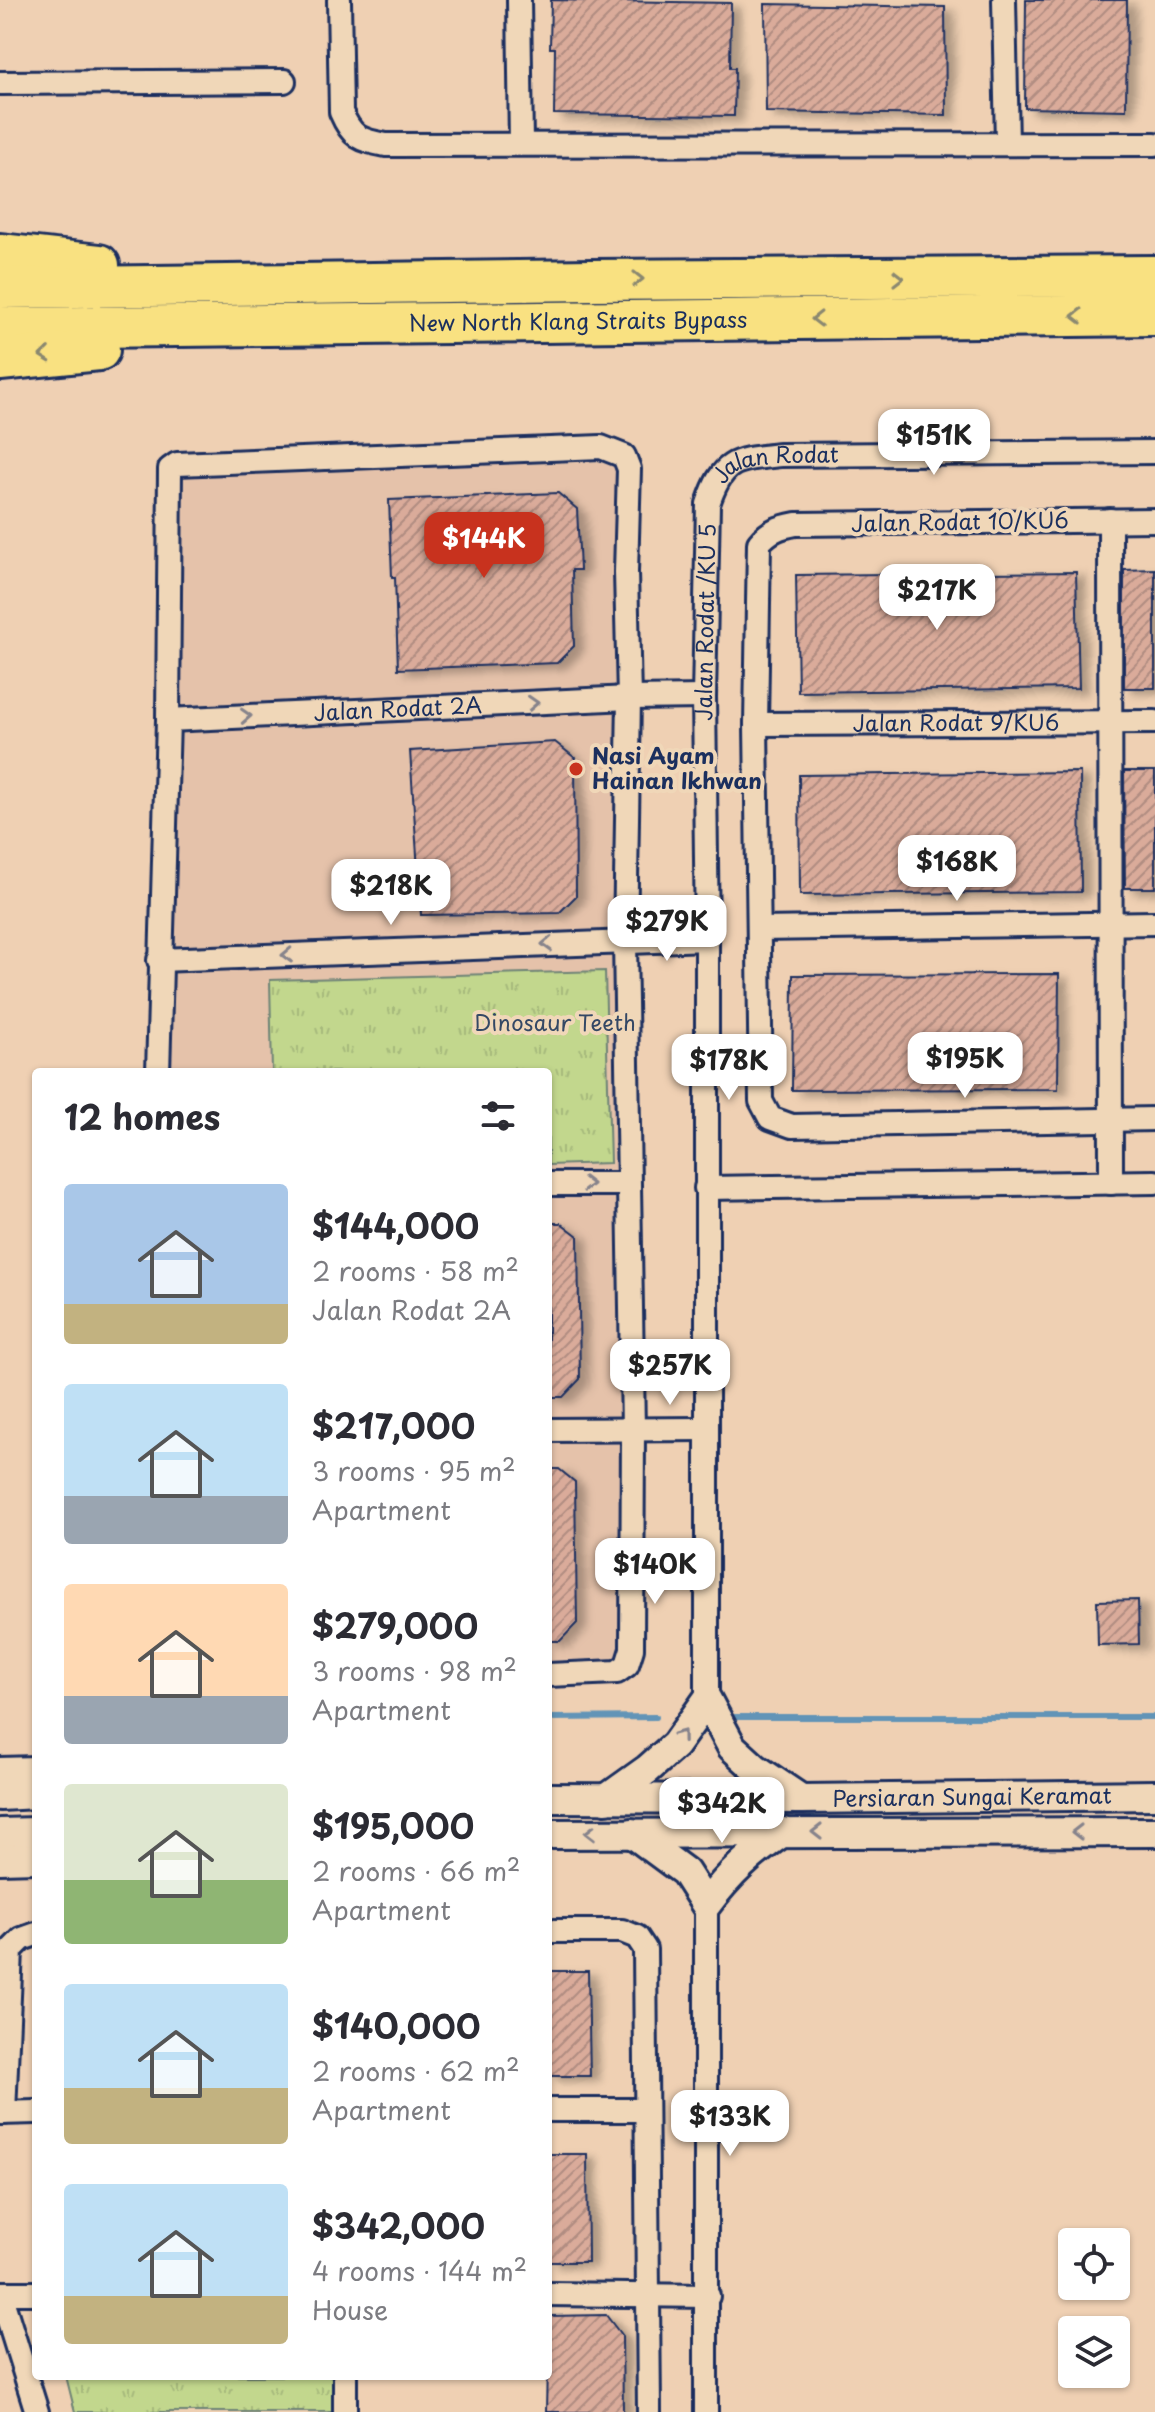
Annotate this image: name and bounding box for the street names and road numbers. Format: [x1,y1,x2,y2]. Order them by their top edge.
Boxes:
street label: New North Klang Straits Bypass [408,302,748,338]
street label: Jalan Rodat [703,437,839,489]
street label: Jalan Rodat 10/KU6 [851,502,1069,539]
street label: Jalan Rodat /KU 5 [686,523,723,721]
street label: Jalan Rodat 2A [313,687,483,728]
street label: Jalan Rodat 9/KU6 [853,704,1059,739]
street label: Persiaran Sungai Keramat [832,1777,1112,1814]

